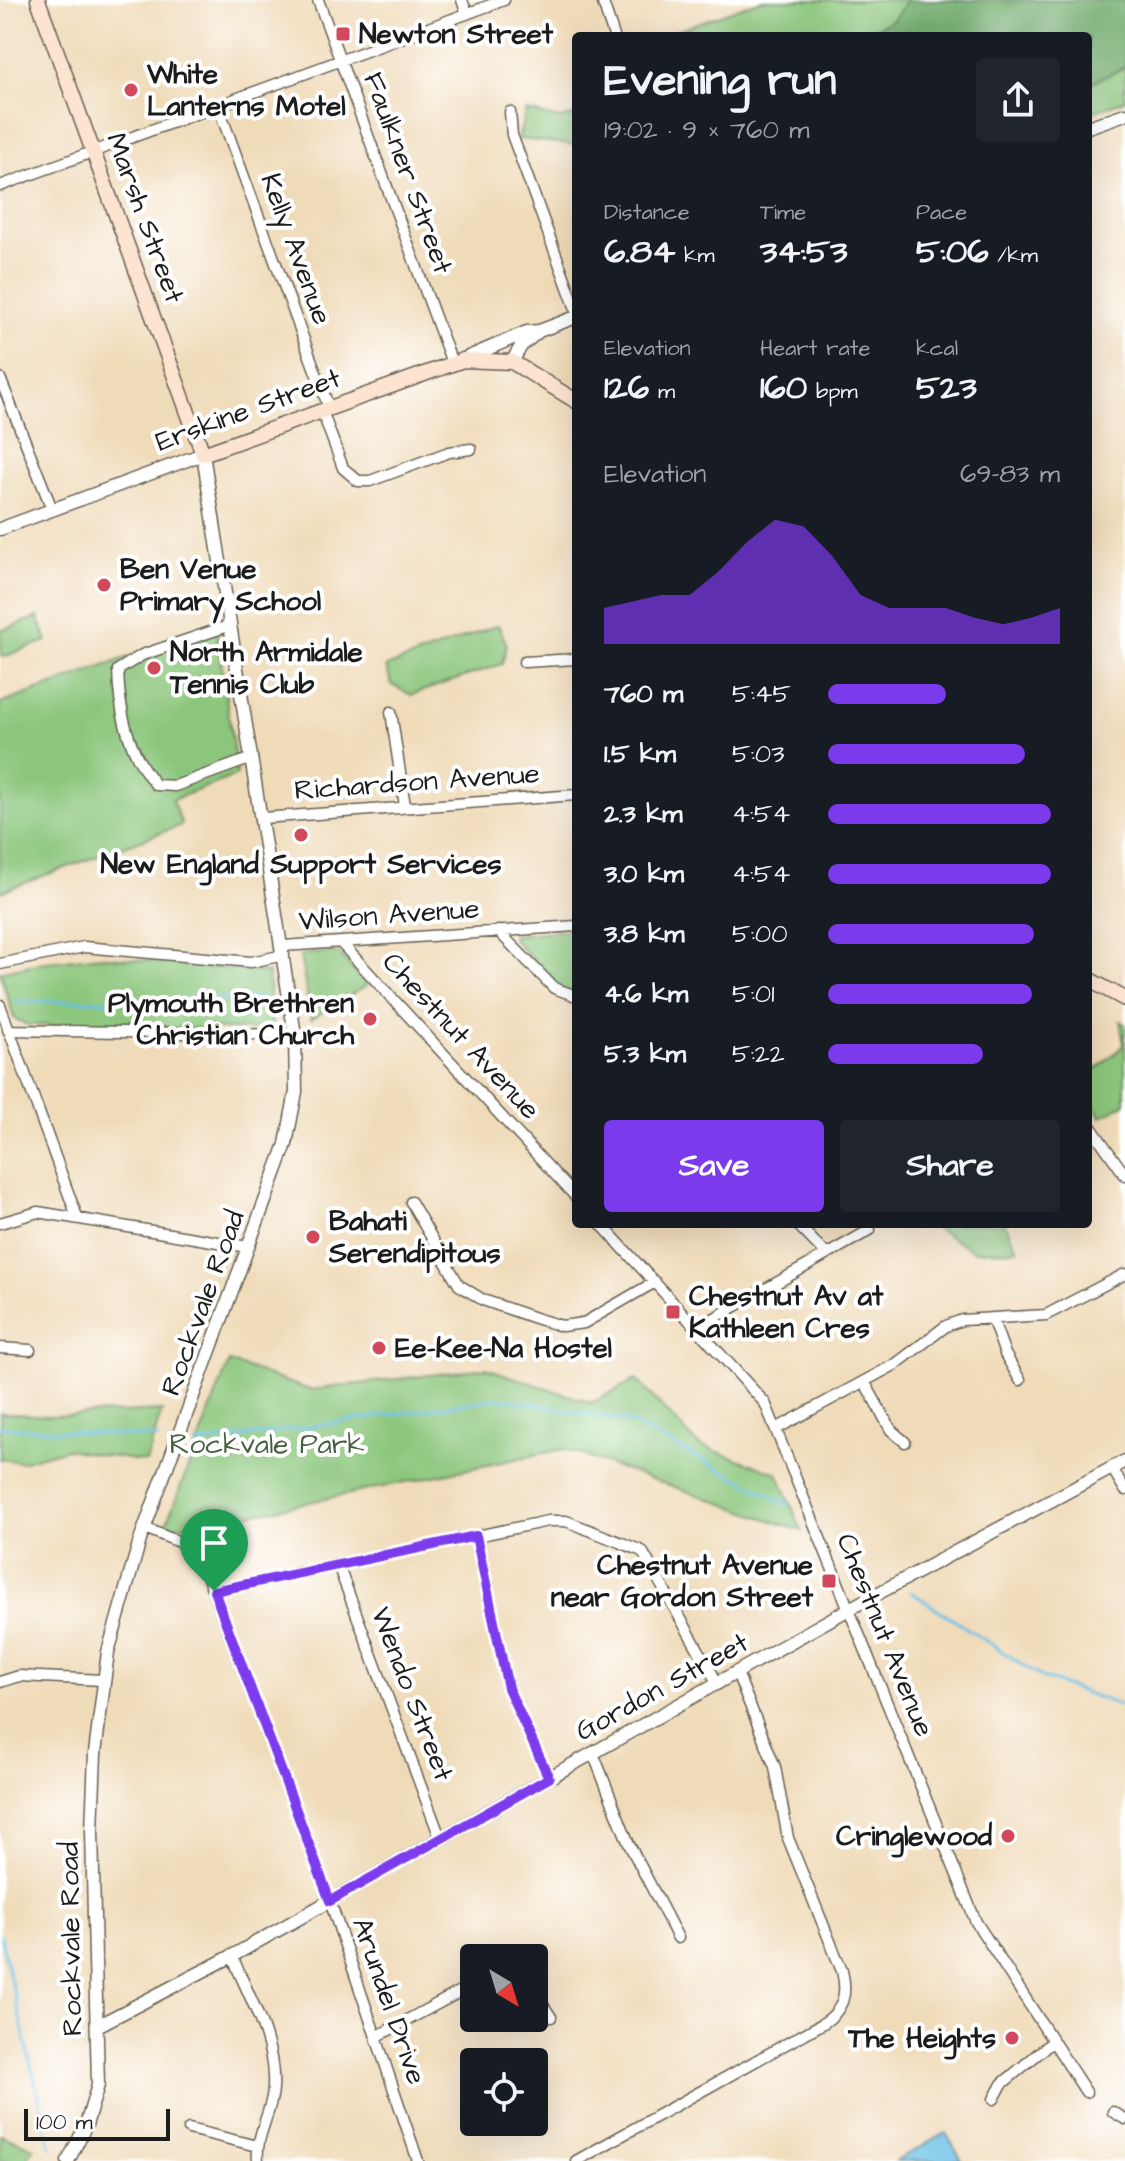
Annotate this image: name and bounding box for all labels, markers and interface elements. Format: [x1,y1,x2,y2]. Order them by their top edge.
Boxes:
place label: Newton Street [359,15,554,54]
marker: Newton Street [334,25,352,43]
text: Evening run [604,51,836,112]
place label: White Lanterns Motel [146,55,346,126]
button: share [976,58,1060,142]
street label: Faulkner Street [353,67,463,280]
marker: White Lanterns Motel [122,81,140,99]
text: 19:02 · 9 × 760 m [604,112,809,148]
street label: Marsh Street [96,128,194,309]
street label: Kelly Avenue [249,168,341,331]
text: Distance [604,197,690,228]
text: Time [760,197,806,228]
text: Pace [916,197,967,228]
text: 6.84 [604,228,675,276]
text: 34:53 [760,228,848,276]
text: 5:06 [916,228,989,276]
text: km [675,240,715,271]
text: /km [989,240,1038,271]
text: Elevation [604,333,691,364]
text: Heart rate [760,333,870,364]
text: kcal [916,333,958,364]
street label: Erskine Street [150,358,347,462]
text: 126 [604,364,649,412]
text: 160 [760,364,807,412]
text: 523 [916,364,977,412]
text: m [649,376,675,407]
text: bpm [807,376,858,407]
text: Elevation [604,456,706,492]
text: 69–83 m [960,456,1060,492]
place label: Ben Venue Primary School [120,550,321,624]
marker: Ben Venue Primary School [95,576,113,594]
place label: North Armidale Tennis Club [169,633,363,704]
marker: North Armidale Tennis Club [145,659,163,677]
text: 760 m [604,676,683,712]
text: 5:45 [732,676,791,712]
text: 1.5 km [604,736,676,772]
text: 5:03 [732,736,784,772]
street label: Richardson Avenue [293,754,541,810]
text: 2.3 km [604,796,682,832]
text: 4:54 [732,796,790,832]
marker: New England Support Services [292,826,310,844]
place label: New England Support Services [100,845,502,886]
text: 3.0 km [604,856,684,892]
text: 4:54 [732,856,790,892]
street label: Wilson Avenue [297,889,481,941]
text: 3.8 km [604,916,684,952]
text: 5:00 [732,916,788,952]
street label: Chestnut Avenue [373,944,549,1128]
text: 4.6 km [604,976,688,1012]
text: 5:01 [732,976,774,1012]
place label: Plymouth Brethren Christian Church [108,984,355,1055]
marker: Plymouth Brethren Christian Church [361,1010,379,1028]
text: 5.3 km [604,1036,686,1072]
text: 5:22 [732,1036,785,1072]
button: Save [604,1120,824,1212]
button: Share [840,1120,1060,1212]
place label: Bahati Serendipitous [328,1202,501,1274]
street label: Rockvale Road [151,1205,255,1401]
marker: Bahati Serendipitous [304,1228,322,1246]
place label: Chestnut Av at Kathleen Cres [689,1277,884,1348]
marker: Chestnut Av at Kathleen Cres [664,1303,682,1321]
place label: Ee-Kee-Na Hostel [395,1329,612,1368]
marker: Ee-Kee-Na Hostel [370,1339,388,1357]
park label: Rockvale Park [170,1425,364,1464]
pin [180,1509,248,1591]
icon: arrive [192,1521,236,1565]
street label: Chestnut Avenue [826,1528,944,1742]
place label: Chestnut Avenue near Gordon Street [551,1546,814,1617]
marker: Chestnut Avenue near Gordon Street [820,1572,838,1590]
street label: Wendo Street [361,1602,463,1787]
street label: Gordon Street [568,1623,756,1751]
place label: Cringlewood [836,1817,993,1858]
marker: Cringlewood [999,1827,1017,1845]
street label: Rockvale Road [50,1841,92,2037]
street label: Arundel Drive [342,1912,436,2090]
north arrow [460,1944,548,2032]
map controls [460,1944,548,2136]
place label: The Heights [847,2019,996,2060]
marker: The Heights [1003,2029,1021,2047]
button: locate [460,2048,548,2136]
scale bar [24,2105,170,2141]
text: 100 m [36,2107,93,2138]

